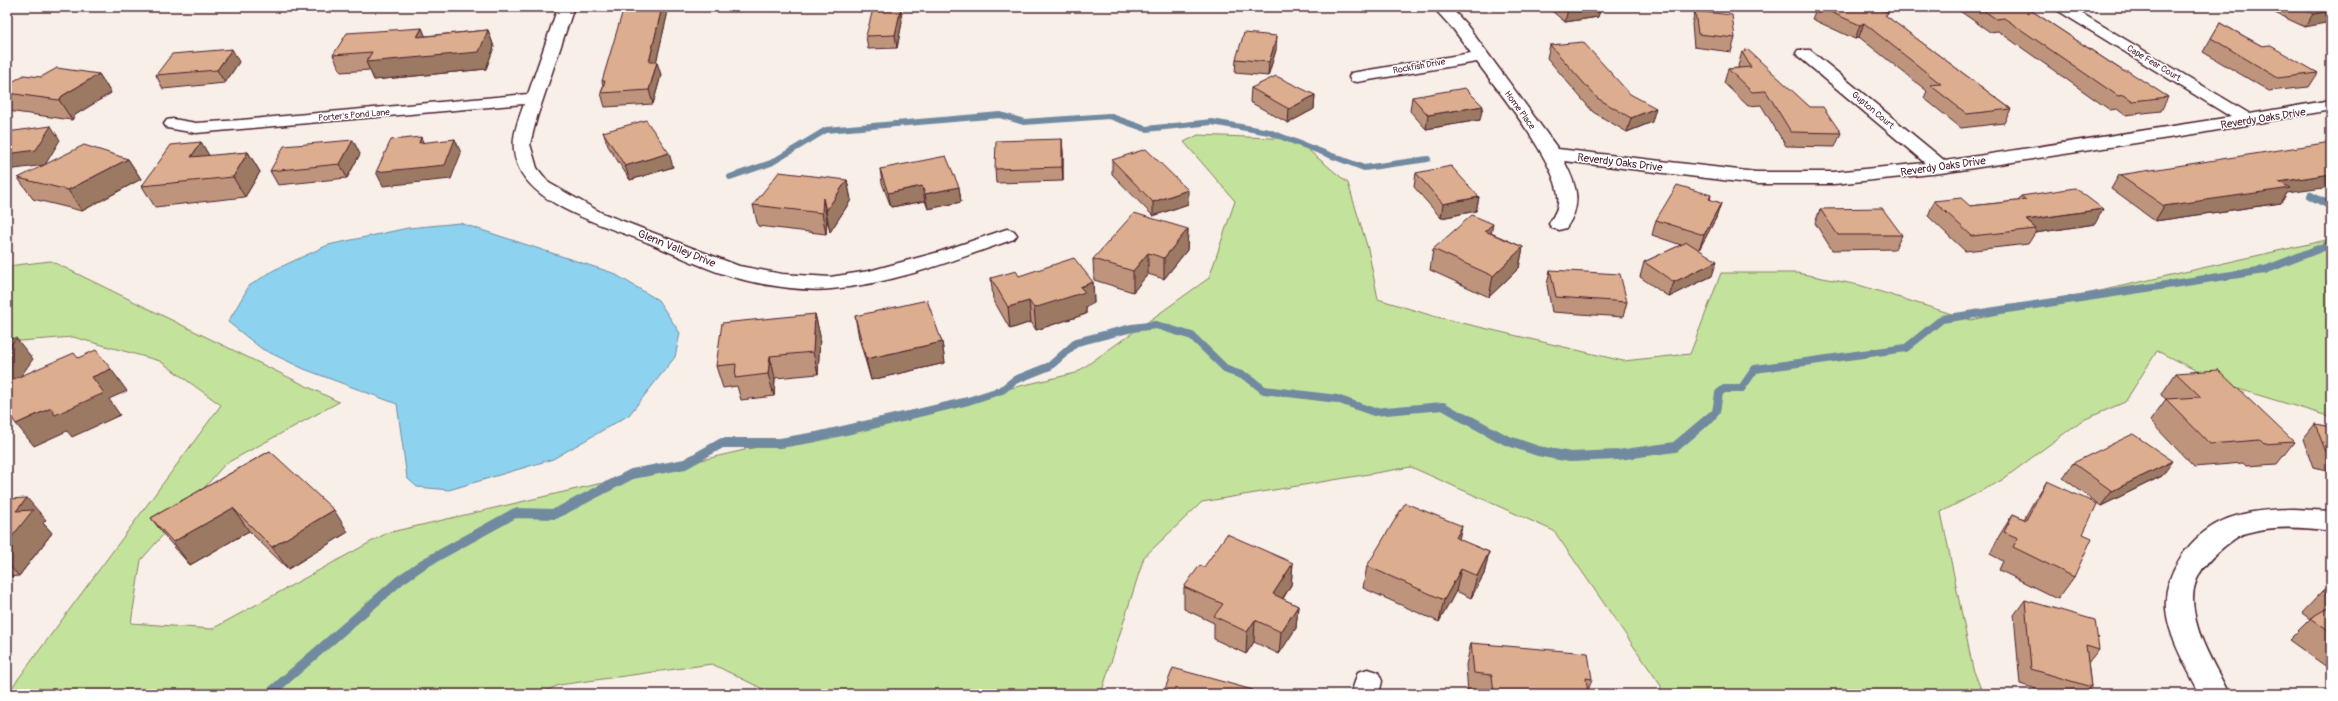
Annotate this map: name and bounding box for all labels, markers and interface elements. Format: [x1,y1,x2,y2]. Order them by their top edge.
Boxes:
street label: Cape Fear Court [2125,43,2183,84]
street label: Rockfish Drive [1392,56,1447,77]
street label: Home Place [1502,89,1538,132]
street label: Gupton Court [1849,89,1896,132]
street label: Reverdy Oaks Drive [2220,105,2307,132]
street label: Porter's Pond Lane [318,107,391,124]
street label: Reverdy Oaks Drive [1577,151,1664,174]
street label: Reverdy Oaks Drive [1900,154,1987,179]
street label: Glenn Valley Drive [636,227,718,270]

